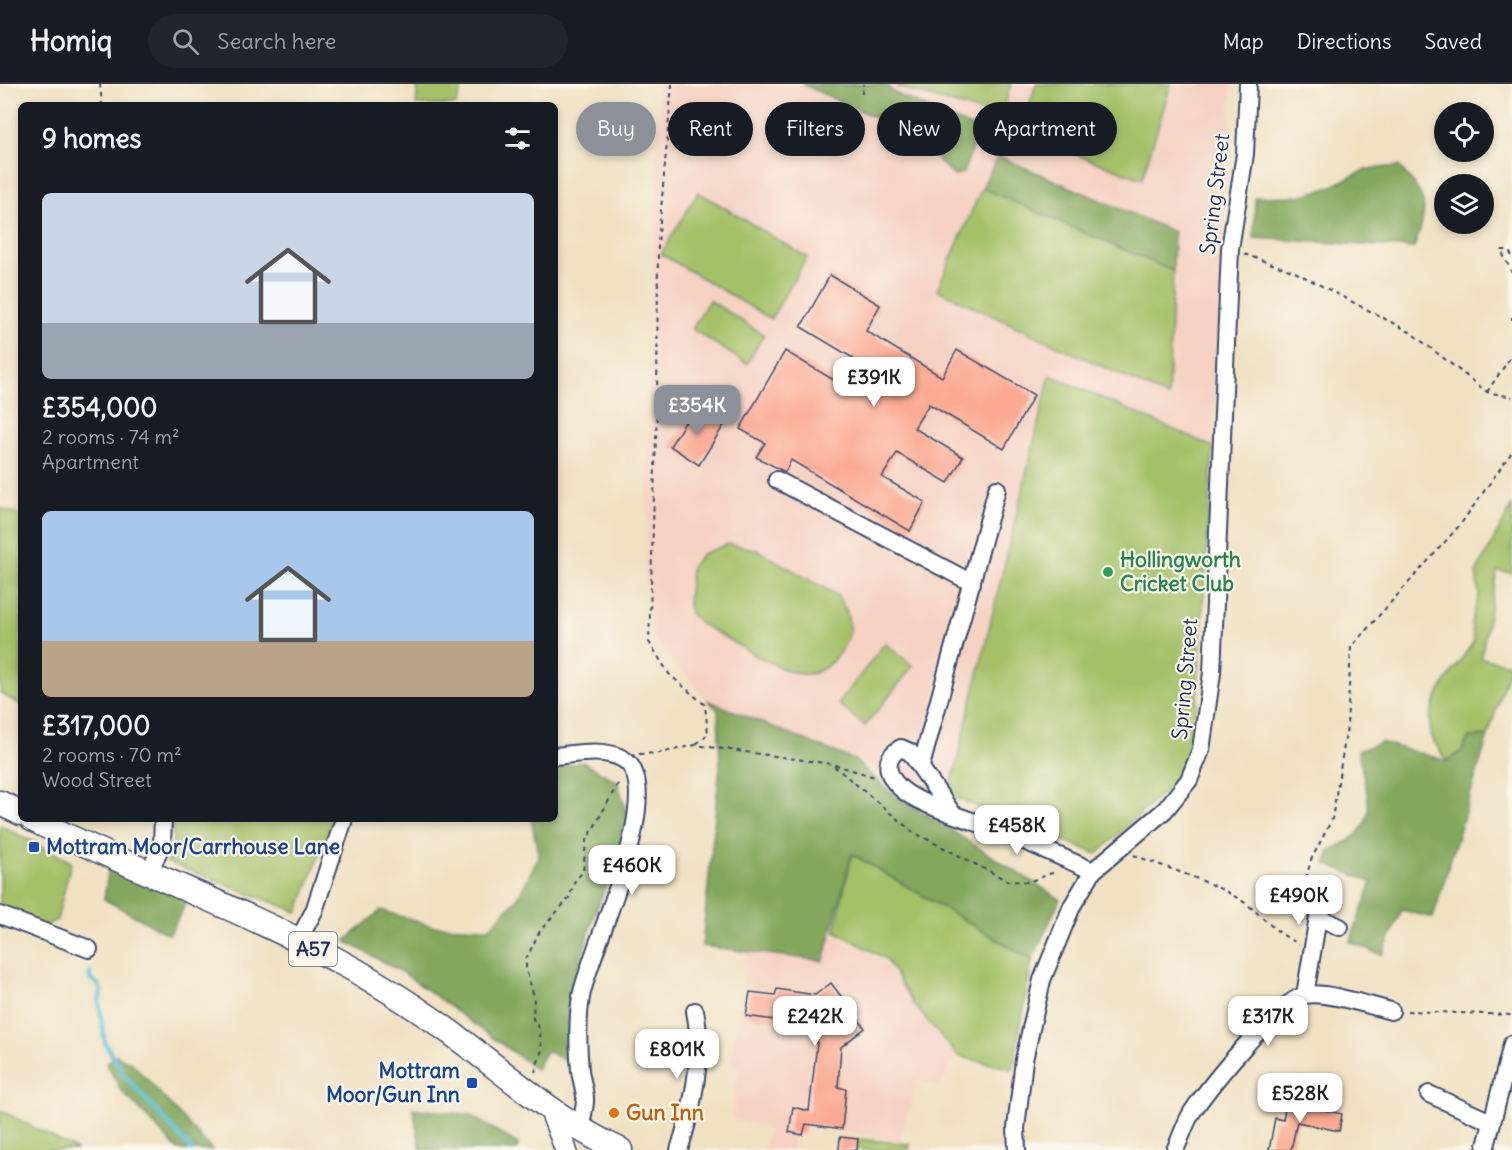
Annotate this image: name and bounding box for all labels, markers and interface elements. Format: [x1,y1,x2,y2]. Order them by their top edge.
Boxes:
search box [148,14,568,68]
text: Homiq [30,23,112,59]
icon: search [169,25,202,58]
text: Search here [217,27,336,55]
text: Map [1223,28,1264,55]
text: Directions [1297,28,1391,55]
text: Saved [1424,28,1482,55]
chip: Buy [576,102,656,156]
chip: Rent [668,102,753,156]
chip: Filters [765,102,865,156]
chip: New [877,102,961,156]
chip: Apartment [973,102,1117,156]
map controls [1434,102,1494,234]
button: locate [1434,102,1494,162]
text: 9 homes [42,122,141,155]
icon: filters [501,122,534,155]
street label: Spring Street [1194,132,1235,256]
button: layers [1434,174,1494,234]
icon: home [234,232,342,340]
pin: £391K [832,357,916,408]
text: £391K [847,364,901,389]
pin: £354K [655,385,739,436]
text: £354,000 [42,391,157,424]
text: £354K [668,392,726,417]
text: 2 rooms · 74 m² [42,424,179,449]
text: Apartment [42,449,139,474]
place label: Hollingworth Cricket Club [1120,546,1241,597]
icon: home [234,550,342,658]
marker: Hollingworth Cricket Club [1101,565,1115,579]
street label: Spring Street [1166,617,1203,741]
text: £317,000 [42,709,150,742]
text: 2 rooms · 70 m² [42,742,182,767]
text: Wood Street [42,767,152,792]
pin: £458K [975,805,1059,856]
text: £458K [988,812,1046,837]
place label: Mottram Moor/Carrhouse Lane [46,833,340,860]
marker: Mottram Moor/Carrhouse Lane [27,840,41,854]
pin: £460K [590,845,674,896]
text: £460K [602,852,662,877]
pin: £490K [1257,875,1341,926]
text: £490K [1269,882,1329,907]
road number: A57 [289,932,337,966]
pin: £242K [773,996,857,1047]
pin: £317K [1226,996,1310,1047]
text: £242K [787,1003,843,1028]
text: £317K [1242,1003,1294,1028]
pin: £801K [635,1029,719,1080]
text: £801K [649,1036,705,1061]
place label: Mottram Moor/Gun Inn [326,1057,461,1108]
pin: £528K [1258,1073,1342,1124]
marker: Mottram Moor/Gun Inn [465,1076,479,1090]
text: £528K [1271,1080,1329,1105]
place label: Gun Inn [626,1099,704,1126]
marker: Gun Inn [607,1106,621,1120]

